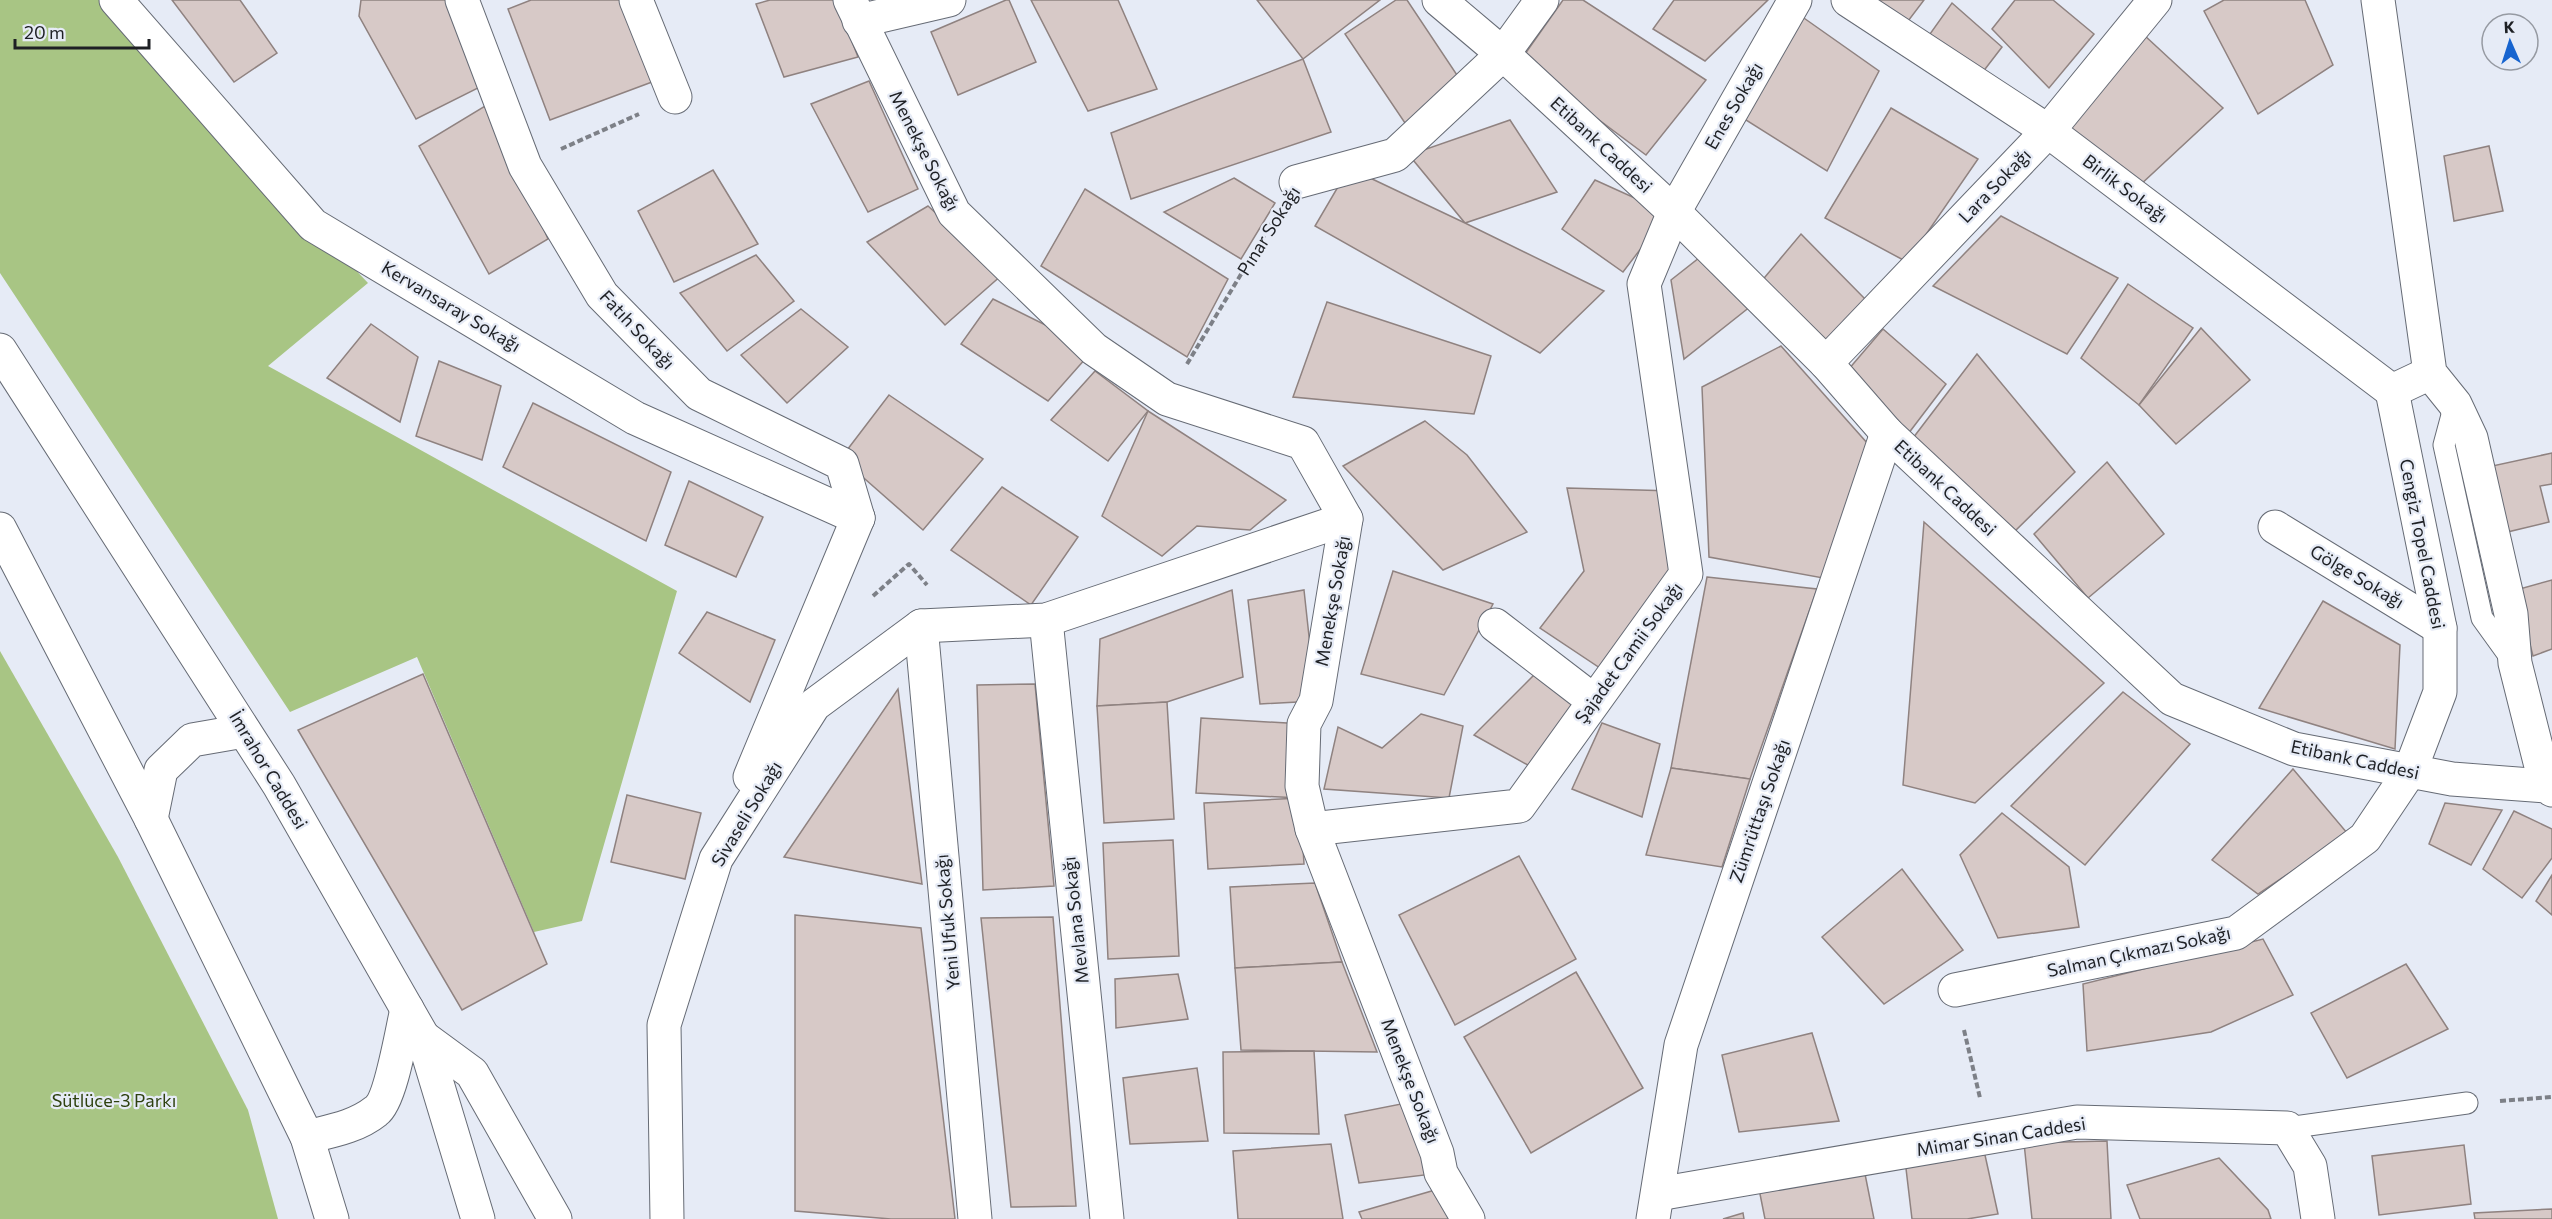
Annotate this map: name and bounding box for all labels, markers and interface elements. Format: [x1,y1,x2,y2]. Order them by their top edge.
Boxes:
scale bar [15,12,148,50]
north arrow [2480,12,2540,72]
text: K [2503,17,2515,36]
text: 20 m [24,21,65,43]
street label: Enes Sokağı [1699,58,1767,153]
street label: Menekşe Sokağı [885,87,965,214]
street label: Etibank Caddesi [1546,92,1657,197]
street label: Lara Sokağı [1954,144,2035,227]
street label: Birlik Sokağı [2079,149,2172,227]
street label: Pınar Sokağı [1232,182,1304,279]
street label: Kervansaray Sokağı [378,256,525,356]
street label: Fatıh Sokağı [596,285,680,373]
street label: Etibank Caddesi [1890,435,2001,540]
street label: Cengiz Topel Caddesi [2396,457,2450,631]
street label: Menekşe Sokağı [1310,534,1354,668]
street label: Gölge Sokağı [2306,539,2409,613]
street label: Şajadet Camii Sokağı [1569,577,1687,727]
street label: İmrahor Caddesi [225,707,313,832]
street label: Etibank Caddesi [2289,735,2422,783]
street label: Zümrüttaşı Sokağı [1724,736,1794,885]
street label: Sivaseli Sokağı [706,757,786,870]
street label: Yeni Ufuk Sokağı [930,853,964,991]
street label: Mevlana Sokağı [1057,855,1093,985]
street label: Salman Çıkmazı Sokağı [2045,921,2233,981]
street label: Menekşe Sokağı [1377,1015,1445,1146]
park label: Sütlüce-3 Parkı [52,1089,176,1111]
street label: Mimar Sinan Caddesi [1915,1112,2087,1160]

